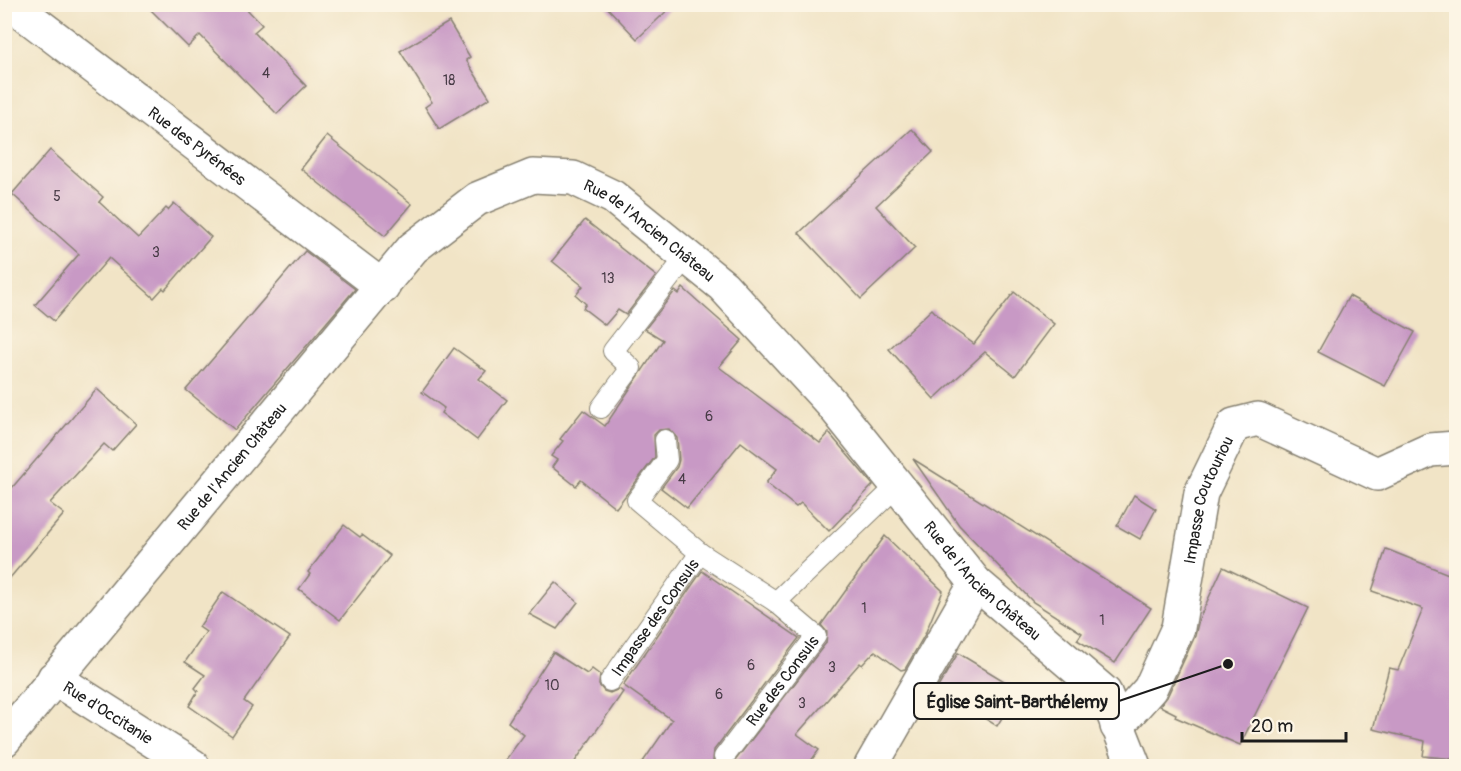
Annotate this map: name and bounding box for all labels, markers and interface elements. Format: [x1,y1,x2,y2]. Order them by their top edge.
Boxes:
house number: 4 [262,65,270,82]
house number: 18 [443,72,455,89]
street label: Rue des Pyrénées [144,103,250,190]
street label: Rue de l'Ancien Château [580,175,719,287]
house number: 5 [53,188,61,205]
house number: 3 [152,244,160,261]
house number: 13 [601,270,615,287]
street label: Rue de l'Ancien Château [174,399,291,535]
house number: 6 [705,408,713,425]
street label: Impasse Coutouriou [1180,433,1238,566]
house number: 4 [678,471,686,488]
street label: Rue de l'Ancien Château [919,517,1045,645]
street label: Impasse des Consuls [608,555,704,680]
house number: 1 [861,600,867,617]
house number: 1 [1099,612,1105,629]
street label: Rue des Consuls [742,632,824,730]
house number: 6 [747,657,755,674]
house number: 3 [828,659,836,676]
street label: Rue d'Occitanie [59,677,156,749]
house number: 10 [544,677,560,694]
callout: Église Saint-Barthélemy [914,683,1119,719]
house number: 6 [715,686,723,703]
text: Église Saint-Barthélemy [926,691,1108,714]
house number: 3 [798,695,806,712]
scale bar [1242,705,1346,743]
text: 20 m [1251,715,1293,738]

